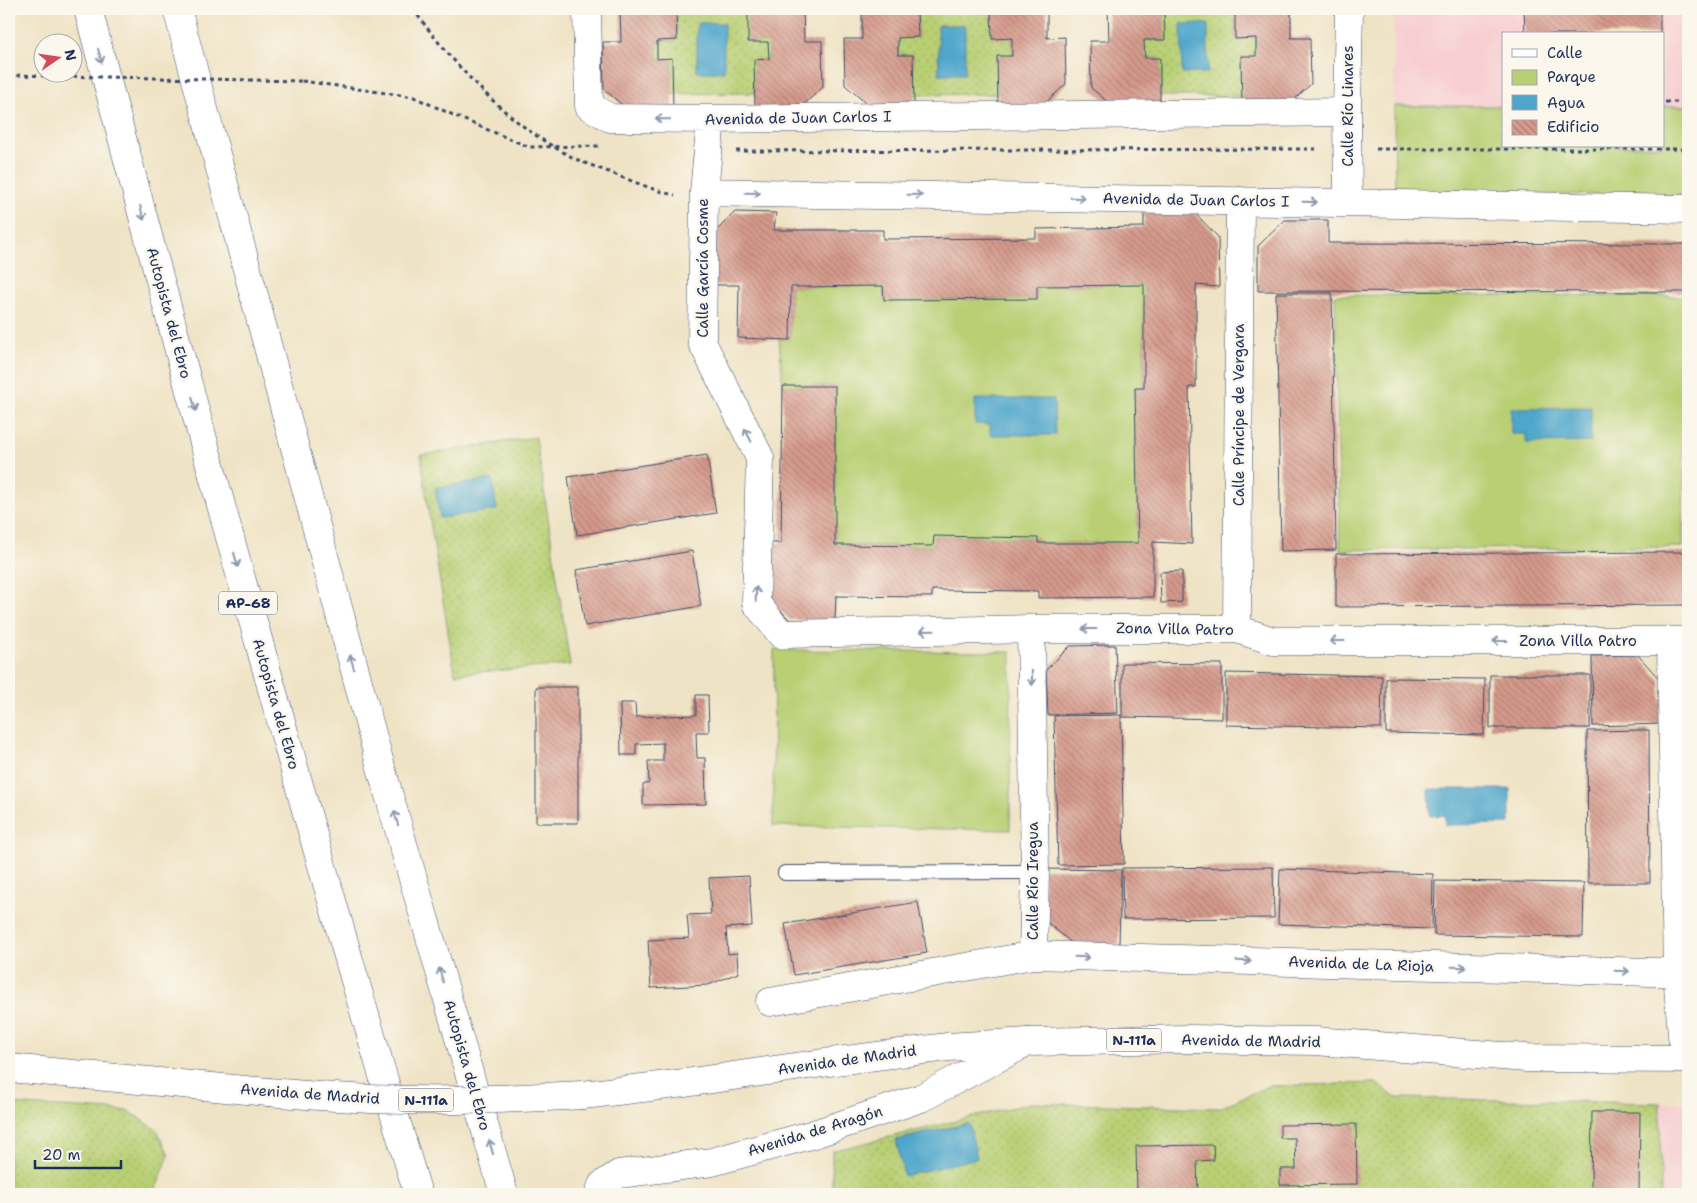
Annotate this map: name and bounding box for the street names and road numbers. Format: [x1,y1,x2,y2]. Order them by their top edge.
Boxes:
street label: Calle Río Linares [1338,45,1358,167]
street label: Avenida de Juan Carlos I [705,106,891,130]
street label: Avenida de Juan Carlos I [1103,188,1289,212]
street label: Calle García Cosme [693,198,713,338]
street label: Autopista del Ebro [142,245,196,381]
street label: Calle Príncipe de Vergara [1229,323,1249,506]
road number: AP-68 [219,592,277,614]
street label: Zona Villa Patro [1116,618,1234,640]
street label: Zona Villa Patro [1519,631,1637,651]
street label: Autopista del Ebro [248,636,304,772]
street label: Calle Río Iregua [1023,821,1043,940]
street label: Avenida de La Rioja [1288,951,1435,977]
street label: Autopista del Ebro [439,997,495,1133]
road number: N-111a [1106,1028,1162,1052]
street label: Avenida de Madrid [1181,1030,1322,1052]
street label: Avenida de Madrid [776,1040,918,1080]
street label: Avenida de Madrid [240,1079,381,1109]
road number: N-111a [398,1088,454,1112]
street label: Avenida de Aragón [745,1101,885,1161]

